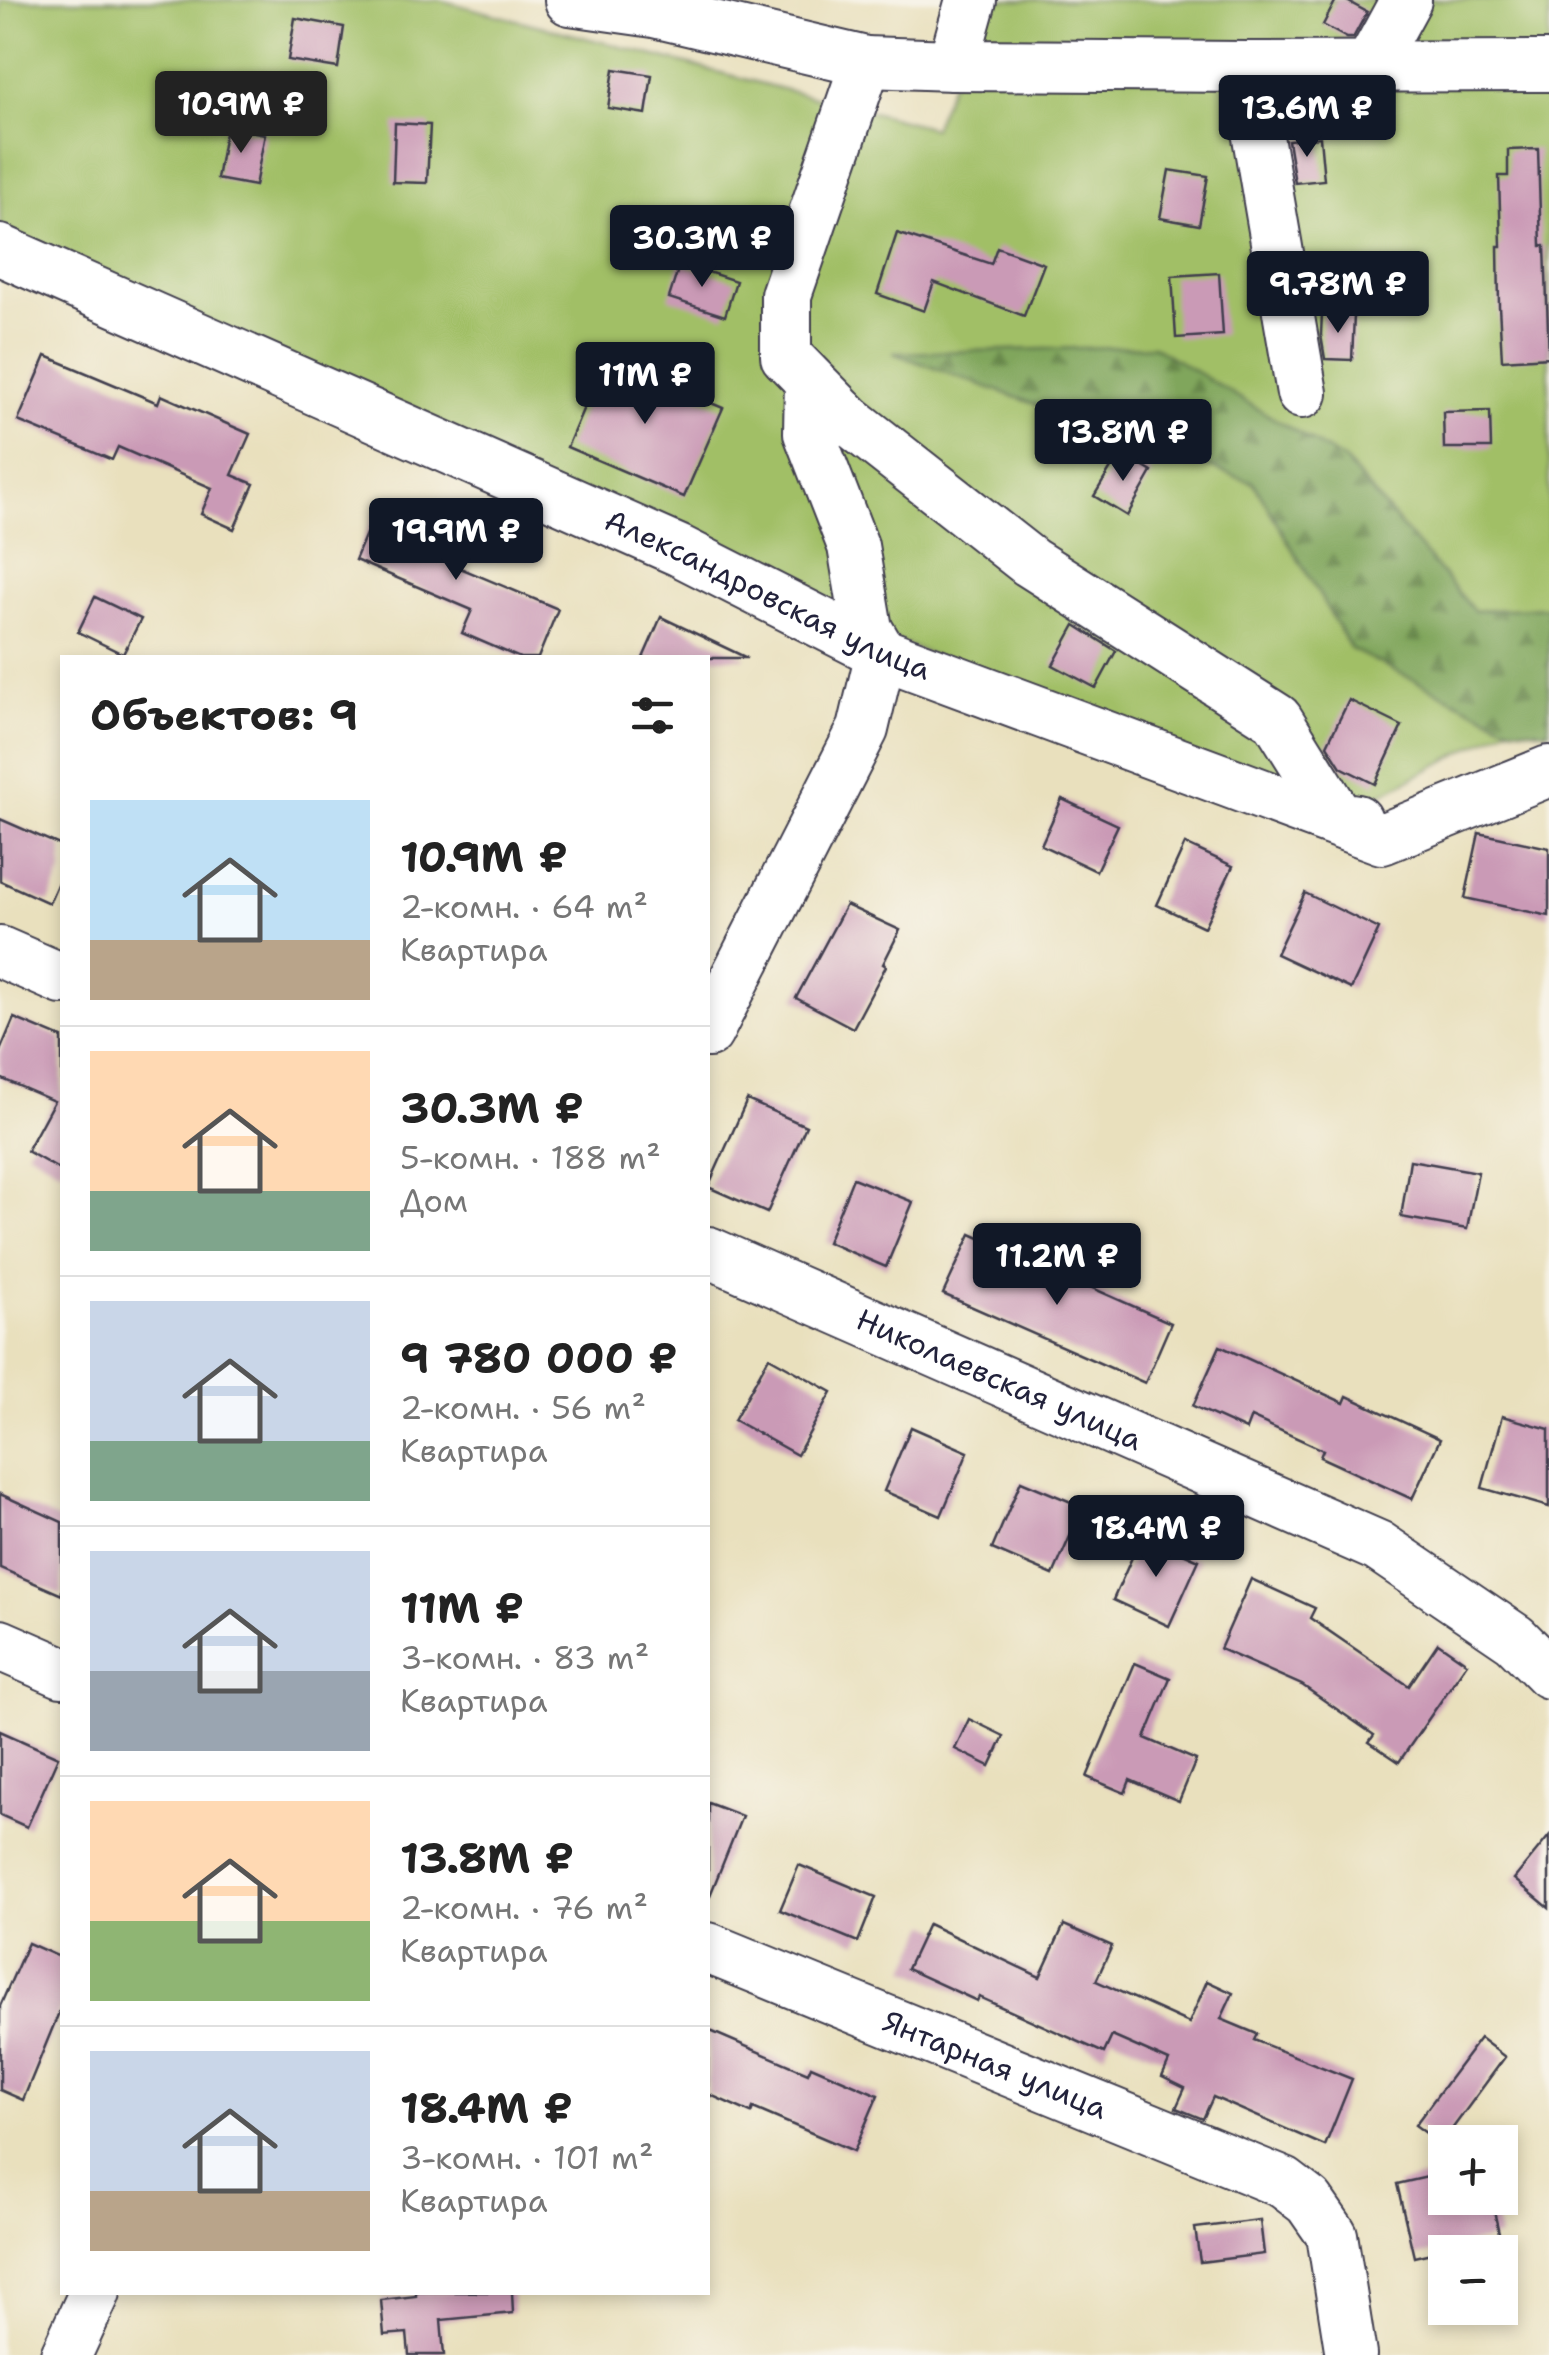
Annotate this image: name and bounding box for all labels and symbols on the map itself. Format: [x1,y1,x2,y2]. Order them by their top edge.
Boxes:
pin: 10.9M ₽ [149,71,333,156]
pin: 13.6M ₽ [1215,75,1399,160]
pin: 30.3M ₽ [610,205,794,290]
pin: 9.78M ₽ [1246,251,1430,336]
pin: 11M ₽ [575,342,715,427]
pin: 13.8M ₽ [1031,399,1215,484]
pin: 19.9M ₽ [364,498,548,583]
street label: Александровская улица [599,499,937,690]
pin: 11.2M ₽ [965,1223,1149,1308]
street label: Николаевская улица [850,1299,1149,1460]
pin: 18.4M ₽ [1064,1495,1248,1580]
street label: Янтарная улица [877,2001,1114,2129]

